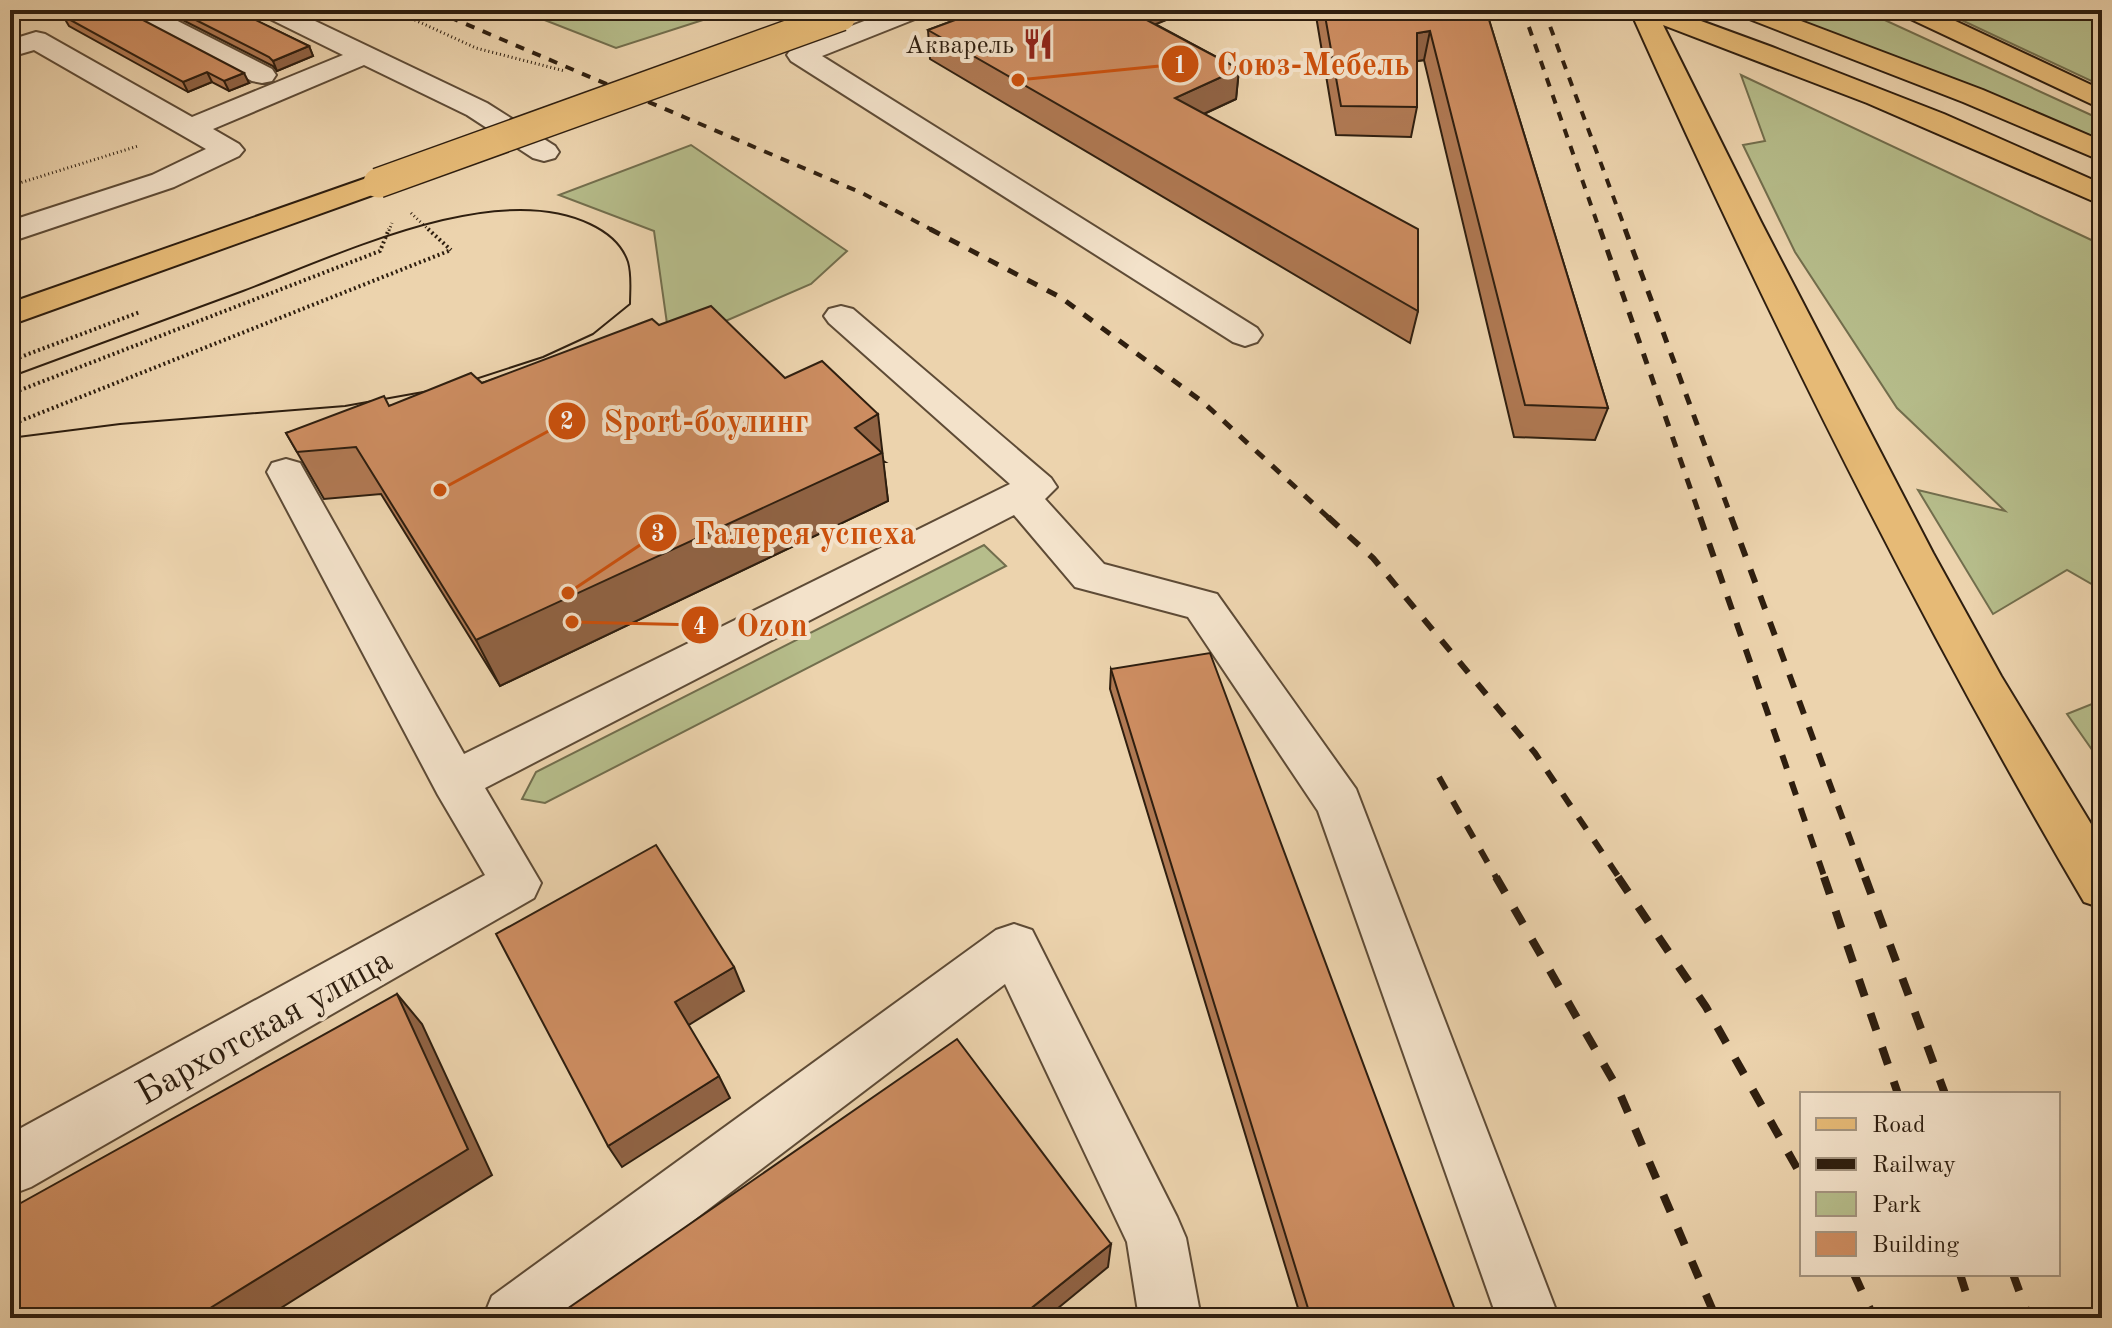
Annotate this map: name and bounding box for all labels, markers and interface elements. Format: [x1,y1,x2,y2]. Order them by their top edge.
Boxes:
restaurant icon: Акварель [1021,27,1055,61]
place label: Акварель [905,33,1014,59]
callout: Союз-Мебель [1160,36,1425,92]
text: Союз-Мебель [1217,51,1409,83]
text: 1 [1173,55,1187,79]
callout: Sport-боулинг [547,393,825,449]
text: Sport-боулинг [603,408,809,440]
text: 2 [560,411,574,435]
callout: Галерея успеха [638,505,932,561]
text: Галерея успеха [694,520,916,552]
text: 3 [651,523,665,547]
callout: Ozon [680,597,824,653]
text: Ozon [736,612,808,644]
text: 4 [693,616,707,640]
street label: Бархотская улица [131,943,399,1114]
legend [1800,1092,2060,1276]
text: Road [1872,1114,1925,1138]
text: Railway [1872,1154,1956,1178]
text: Park [1872,1194,1921,1218]
text: Building [1872,1234,1959,1258]

